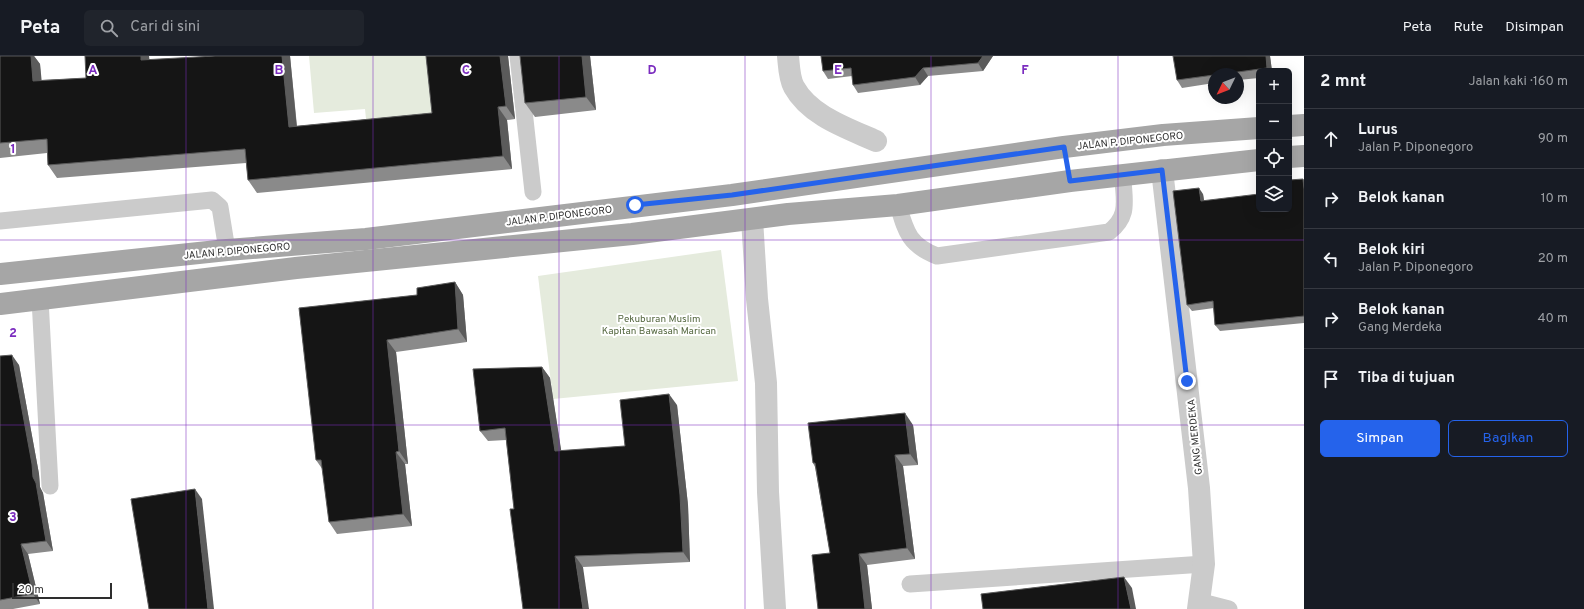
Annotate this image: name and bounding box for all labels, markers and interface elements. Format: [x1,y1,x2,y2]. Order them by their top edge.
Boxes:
search box [84,10,364,46]
text: Peta [20,16,60,40]
icon: search [98,17,120,39]
text: Cari di sini [130,18,200,37]
text: Peta [1403,19,1432,36]
text: Rute [1454,19,1483,36]
text: Disimpan [1505,19,1564,36]
text: A [88,63,98,79]
text: B [275,63,284,79]
text: C [462,63,470,79]
text: D [647,63,657,79]
text: E [834,63,842,79]
text: F [1021,63,1029,79]
north arrow [1208,68,1244,104]
map controls [1256,68,1292,212]
button: + [1256,68,1292,104]
text: 2 mnt [1320,71,1366,93]
text: Jalan kaki · 160 m [1469,74,1568,90]
button: − [1256,104,1292,140]
text: Lurus [1358,121,1398,140]
icon: ahead [1320,128,1342,150]
street label: JALAN P. DIPONEGORO [1076,129,1184,154]
text: 90 m [1538,131,1568,147]
button: locate [1256,140,1292,176]
text: Jalan P. Diponegoro [1358,140,1473,156]
text: 1 [10,142,16,158]
button: layers [1256,176,1292,212]
icon: right [1320,188,1342,210]
text: Belok kanan [1358,189,1445,208]
text: 10 m [1541,191,1568,207]
route start [626,196,644,214]
street label: JALAN P. DIPONEGORO [505,204,613,229]
street label: JALAN P. DIPONEGORO [183,240,291,263]
text: Belok kiri [1358,241,1425,260]
icon: left [1320,248,1342,270]
text: 20 m [1538,251,1568,267]
text: Jalan P. Diponegoro [1358,260,1473,276]
text: Belok kanan [1358,301,1445,320]
icon: right [1320,308,1342,330]
text: 40 m [1538,311,1568,327]
park label: Pekuburan Muslim Kapitan Bawasah Marican [602,313,716,338]
text: Gang Merdeka [1358,320,1442,336]
text: 2 [9,326,17,342]
icon: arrive [1320,368,1342,390]
text: Tiba di tujuan [1358,369,1455,388]
route end [1178,372,1196,390]
street label: GANG MERDEKA [1185,398,1206,475]
button: Simpan [1320,420,1440,457]
button: Bagikan [1448,420,1568,457]
text: 3 [9,510,17,526]
scale bar [12,581,112,600]
text: 20 m [18,583,44,597]

